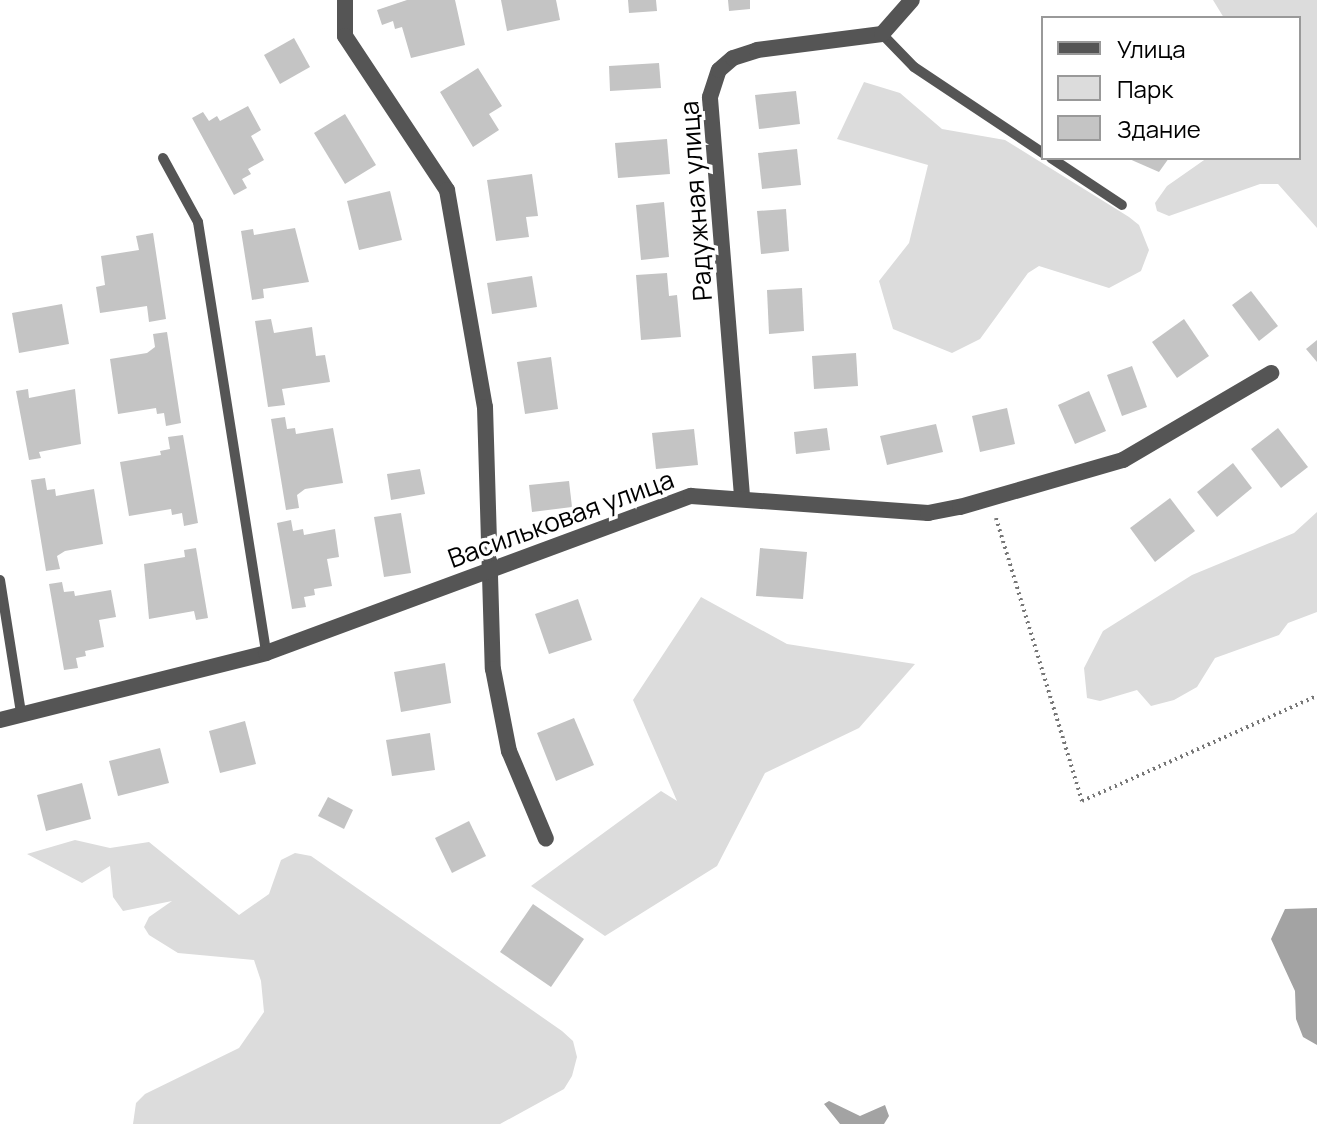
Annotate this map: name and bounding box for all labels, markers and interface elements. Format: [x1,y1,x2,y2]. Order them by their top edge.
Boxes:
legend [1041,16,1301,160]
text: Улица [1117,32,1186,65]
text: Парк [1117,72,1173,105]
street label: Радужная улица [673,100,719,302]
text: Здание [1117,112,1201,145]
street label: Васильковая улица [444,464,678,574]

